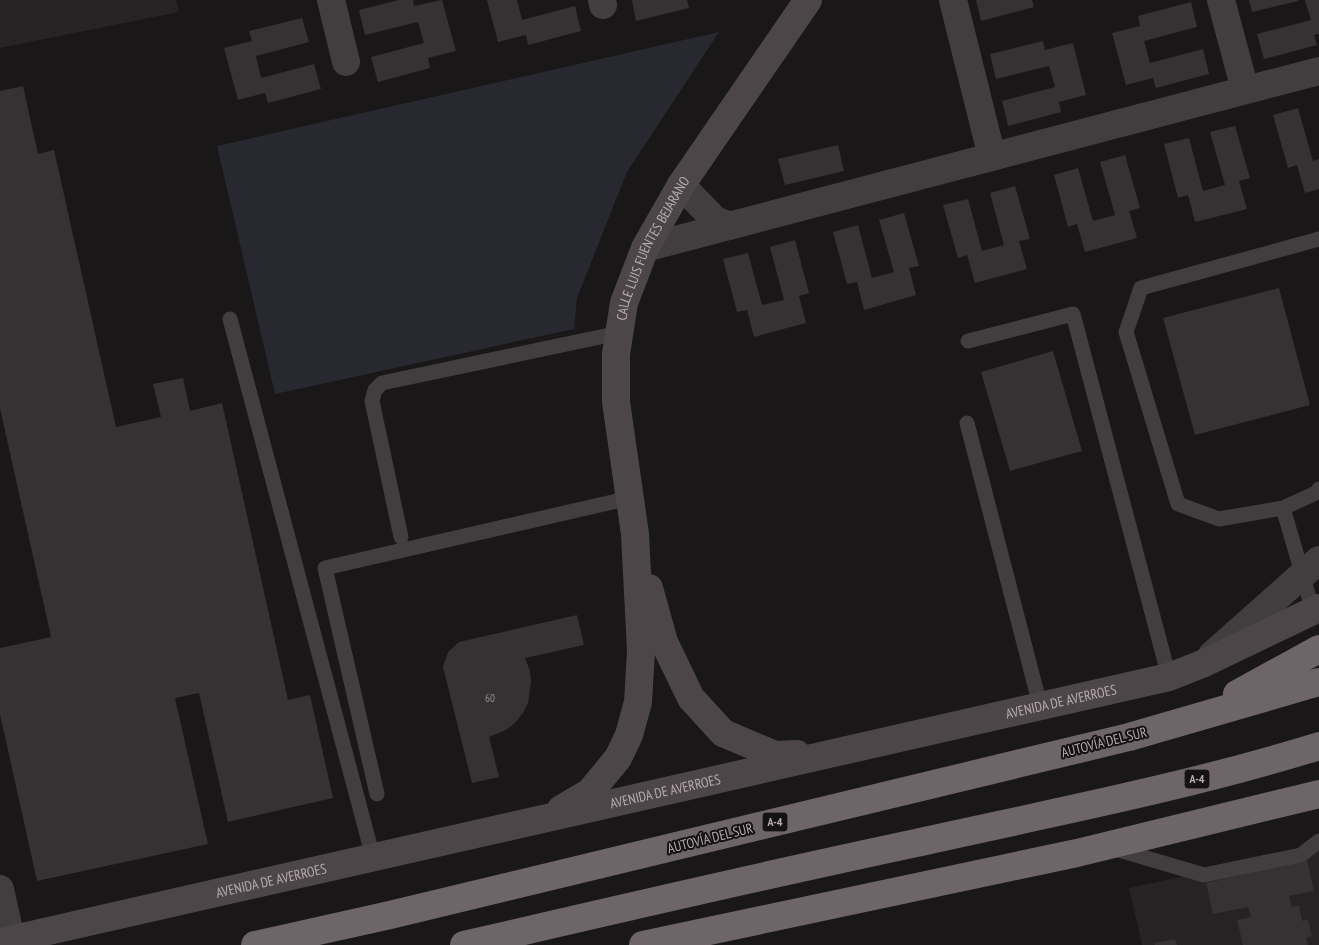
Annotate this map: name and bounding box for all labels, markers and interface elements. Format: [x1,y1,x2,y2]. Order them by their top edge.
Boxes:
street label: CALLE LUIS FUENTES BEJARANO [612,172,694,321]
street label: AVENIDA DE AVERROES [1004,680,1118,723]
house number: 60 [485,691,495,705]
street label: AUTOVÍA DEL SUR [1059,723,1149,761]
street label: AVENIDA DE AVERROES [608,770,722,812]
road number: A-4 [1184,770,1210,789]
road number: A-4 [762,812,788,832]
street label: AUTOVÍA DEL SUR [665,819,755,857]
street label: AVENIDA DE AVERROES [214,859,328,902]

